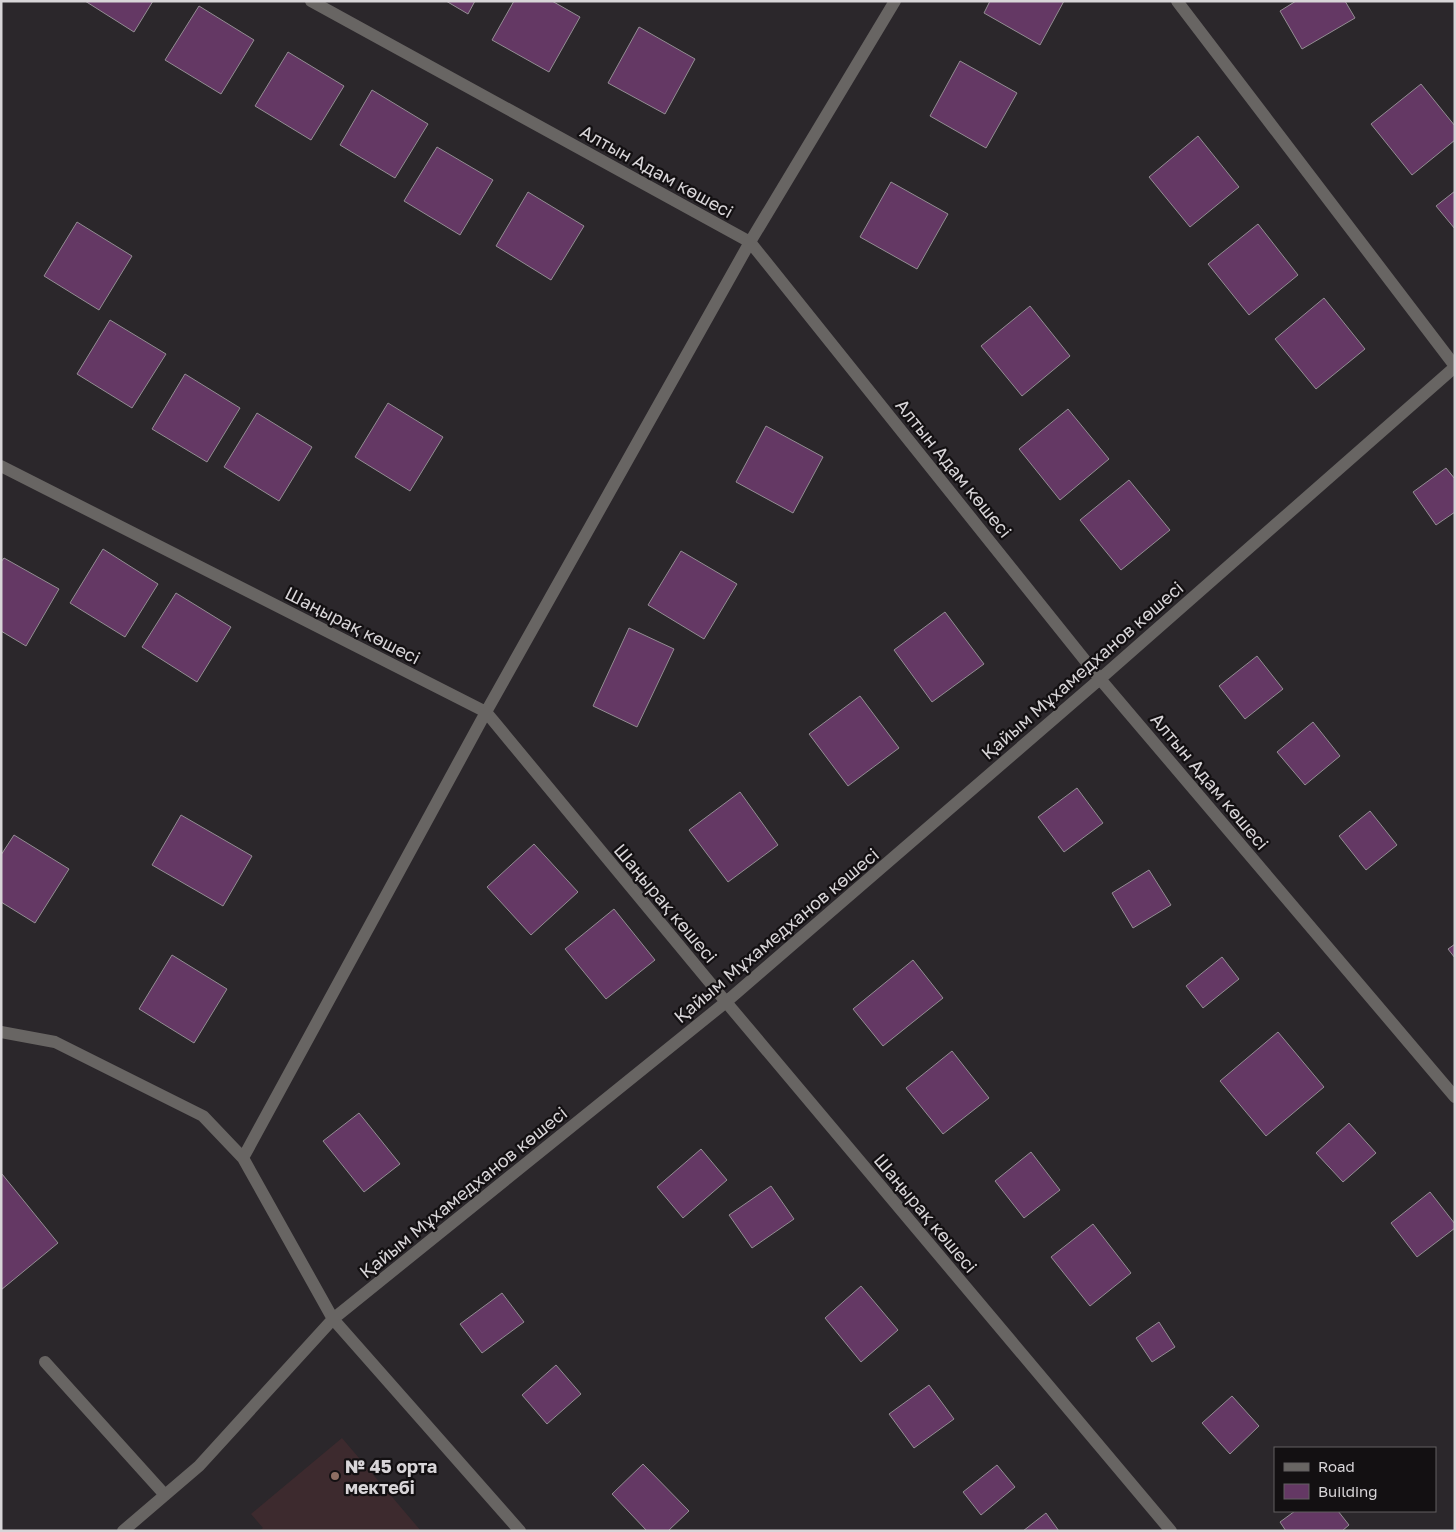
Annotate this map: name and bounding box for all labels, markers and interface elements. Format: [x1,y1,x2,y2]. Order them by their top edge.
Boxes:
street label: Алтын Адам көшесі [576,120,738,222]
street label: Алтын Адам көшесі [891,394,1017,542]
street label: Қайым Мұхамедханов көшесі [976,576,1188,765]
street label: Шаңырақ көшесі [282,581,424,669]
street label: Алтын Адам көшесі [1146,708,1274,854]
street label: Шаңырақ көшесі [610,839,722,967]
street label: Қайым Мұхамедханов көшесі [669,843,884,1028]
street label: Қайым Мұхамедханов көшесі [355,1101,572,1283]
street label: Шаңырақ көшесі [870,1149,982,1277]
legend [1274,1447,1436,1512]
place label: № 45 орта мектебі [345,1455,437,1498]
text: Road [1318,1457,1355,1475]
marker: № 45 орта мектебі [329,1470,341,1482]
text: Building [1318,1482,1378,1500]

